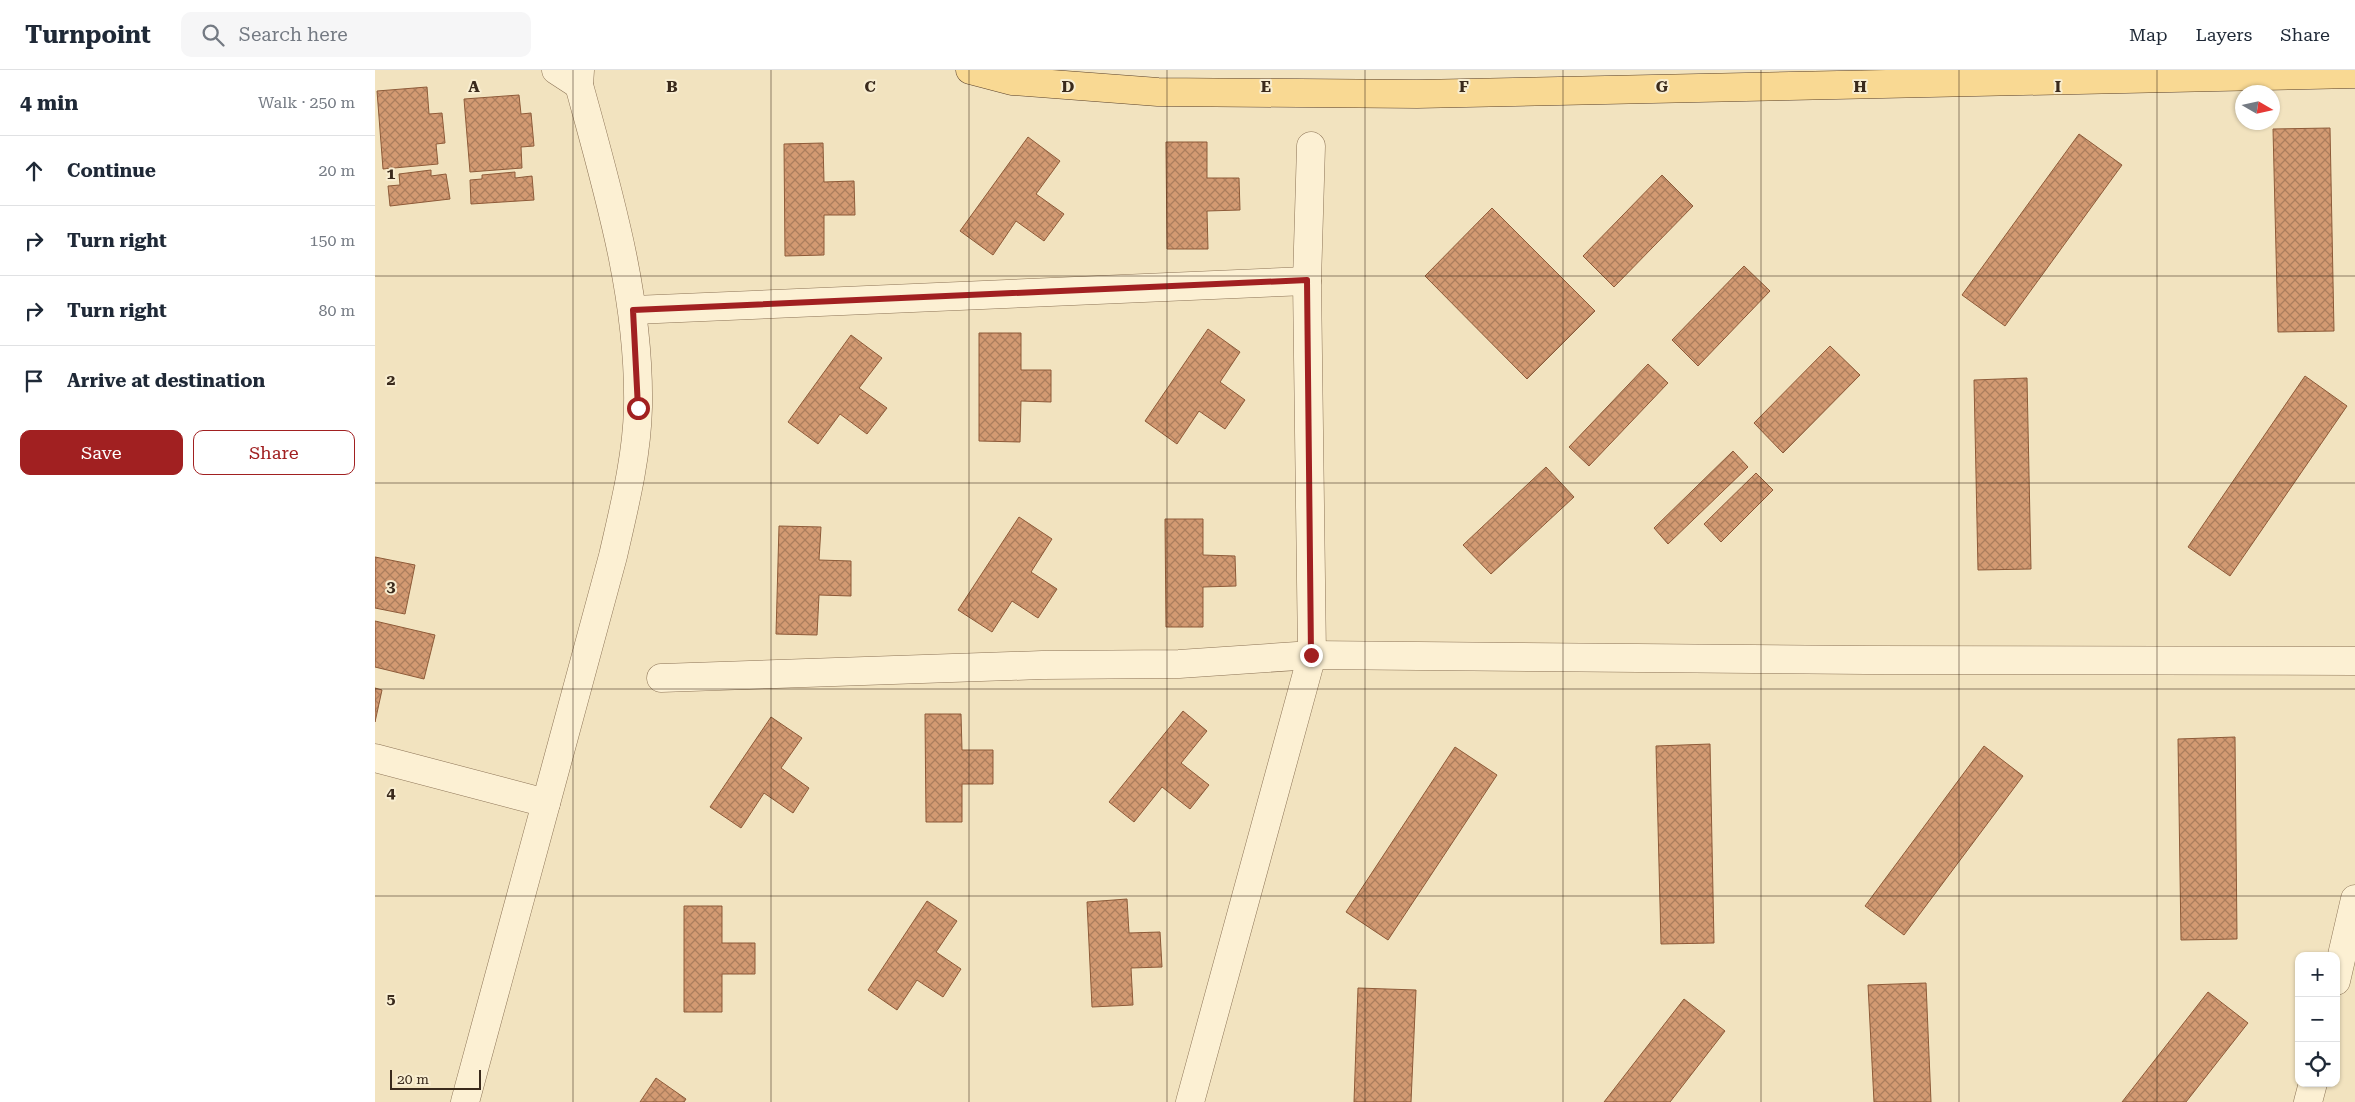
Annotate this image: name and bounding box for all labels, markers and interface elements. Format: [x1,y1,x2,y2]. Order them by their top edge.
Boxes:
search box [181,12,531,57]
text: Turnpoint [25,21,151,49]
icon: search [199,21,227,49]
text: Search here [239,23,348,46]
text: Map [2129,24,2168,45]
text: Layers [2196,24,2252,45]
text: Share [2280,24,2330,45]
text: A [468,77,480,96]
text: B [666,77,678,96]
text: C [864,77,876,96]
text: D [1062,77,1075,96]
text: E [1261,77,1271,96]
text: F [1459,77,1469,96]
text: G [1656,77,1669,96]
text: H [1853,77,1867,96]
text: I [2055,77,2061,96]
north arrow [2235,85,2280,130]
text: 4 min [20,91,78,115]
text: Walk · 250 m [258,93,355,112]
icon: ahead [20,157,48,185]
text: Continue [67,159,156,182]
text: 20 m [318,161,355,180]
text: 1 [387,164,396,183]
icon: right [20,227,48,255]
text: Turn right [67,229,167,252]
text: 150 m [309,231,355,250]
icon: right [20,297,48,325]
text: Turn right [67,299,167,322]
text: 80 m [318,301,355,320]
icon: arrive [20,367,48,395]
text: Arrive at destination [67,369,265,392]
text: 2 [387,370,396,389]
route start [627,397,650,420]
button: Save [20,430,183,475]
button: Share [193,430,355,475]
text: 3 [387,577,396,596]
route end [1300,644,1323,667]
text: 4 [387,783,396,802]
map controls [2295,952,2340,1087]
button: + [2295,952,2340,997]
text: 5 [387,989,396,1008]
button: − [2295,997,2340,1042]
button: locate [2295,1042,2340,1087]
scale bar [390,1067,481,1090]
text: 20 m [397,1071,429,1087]

